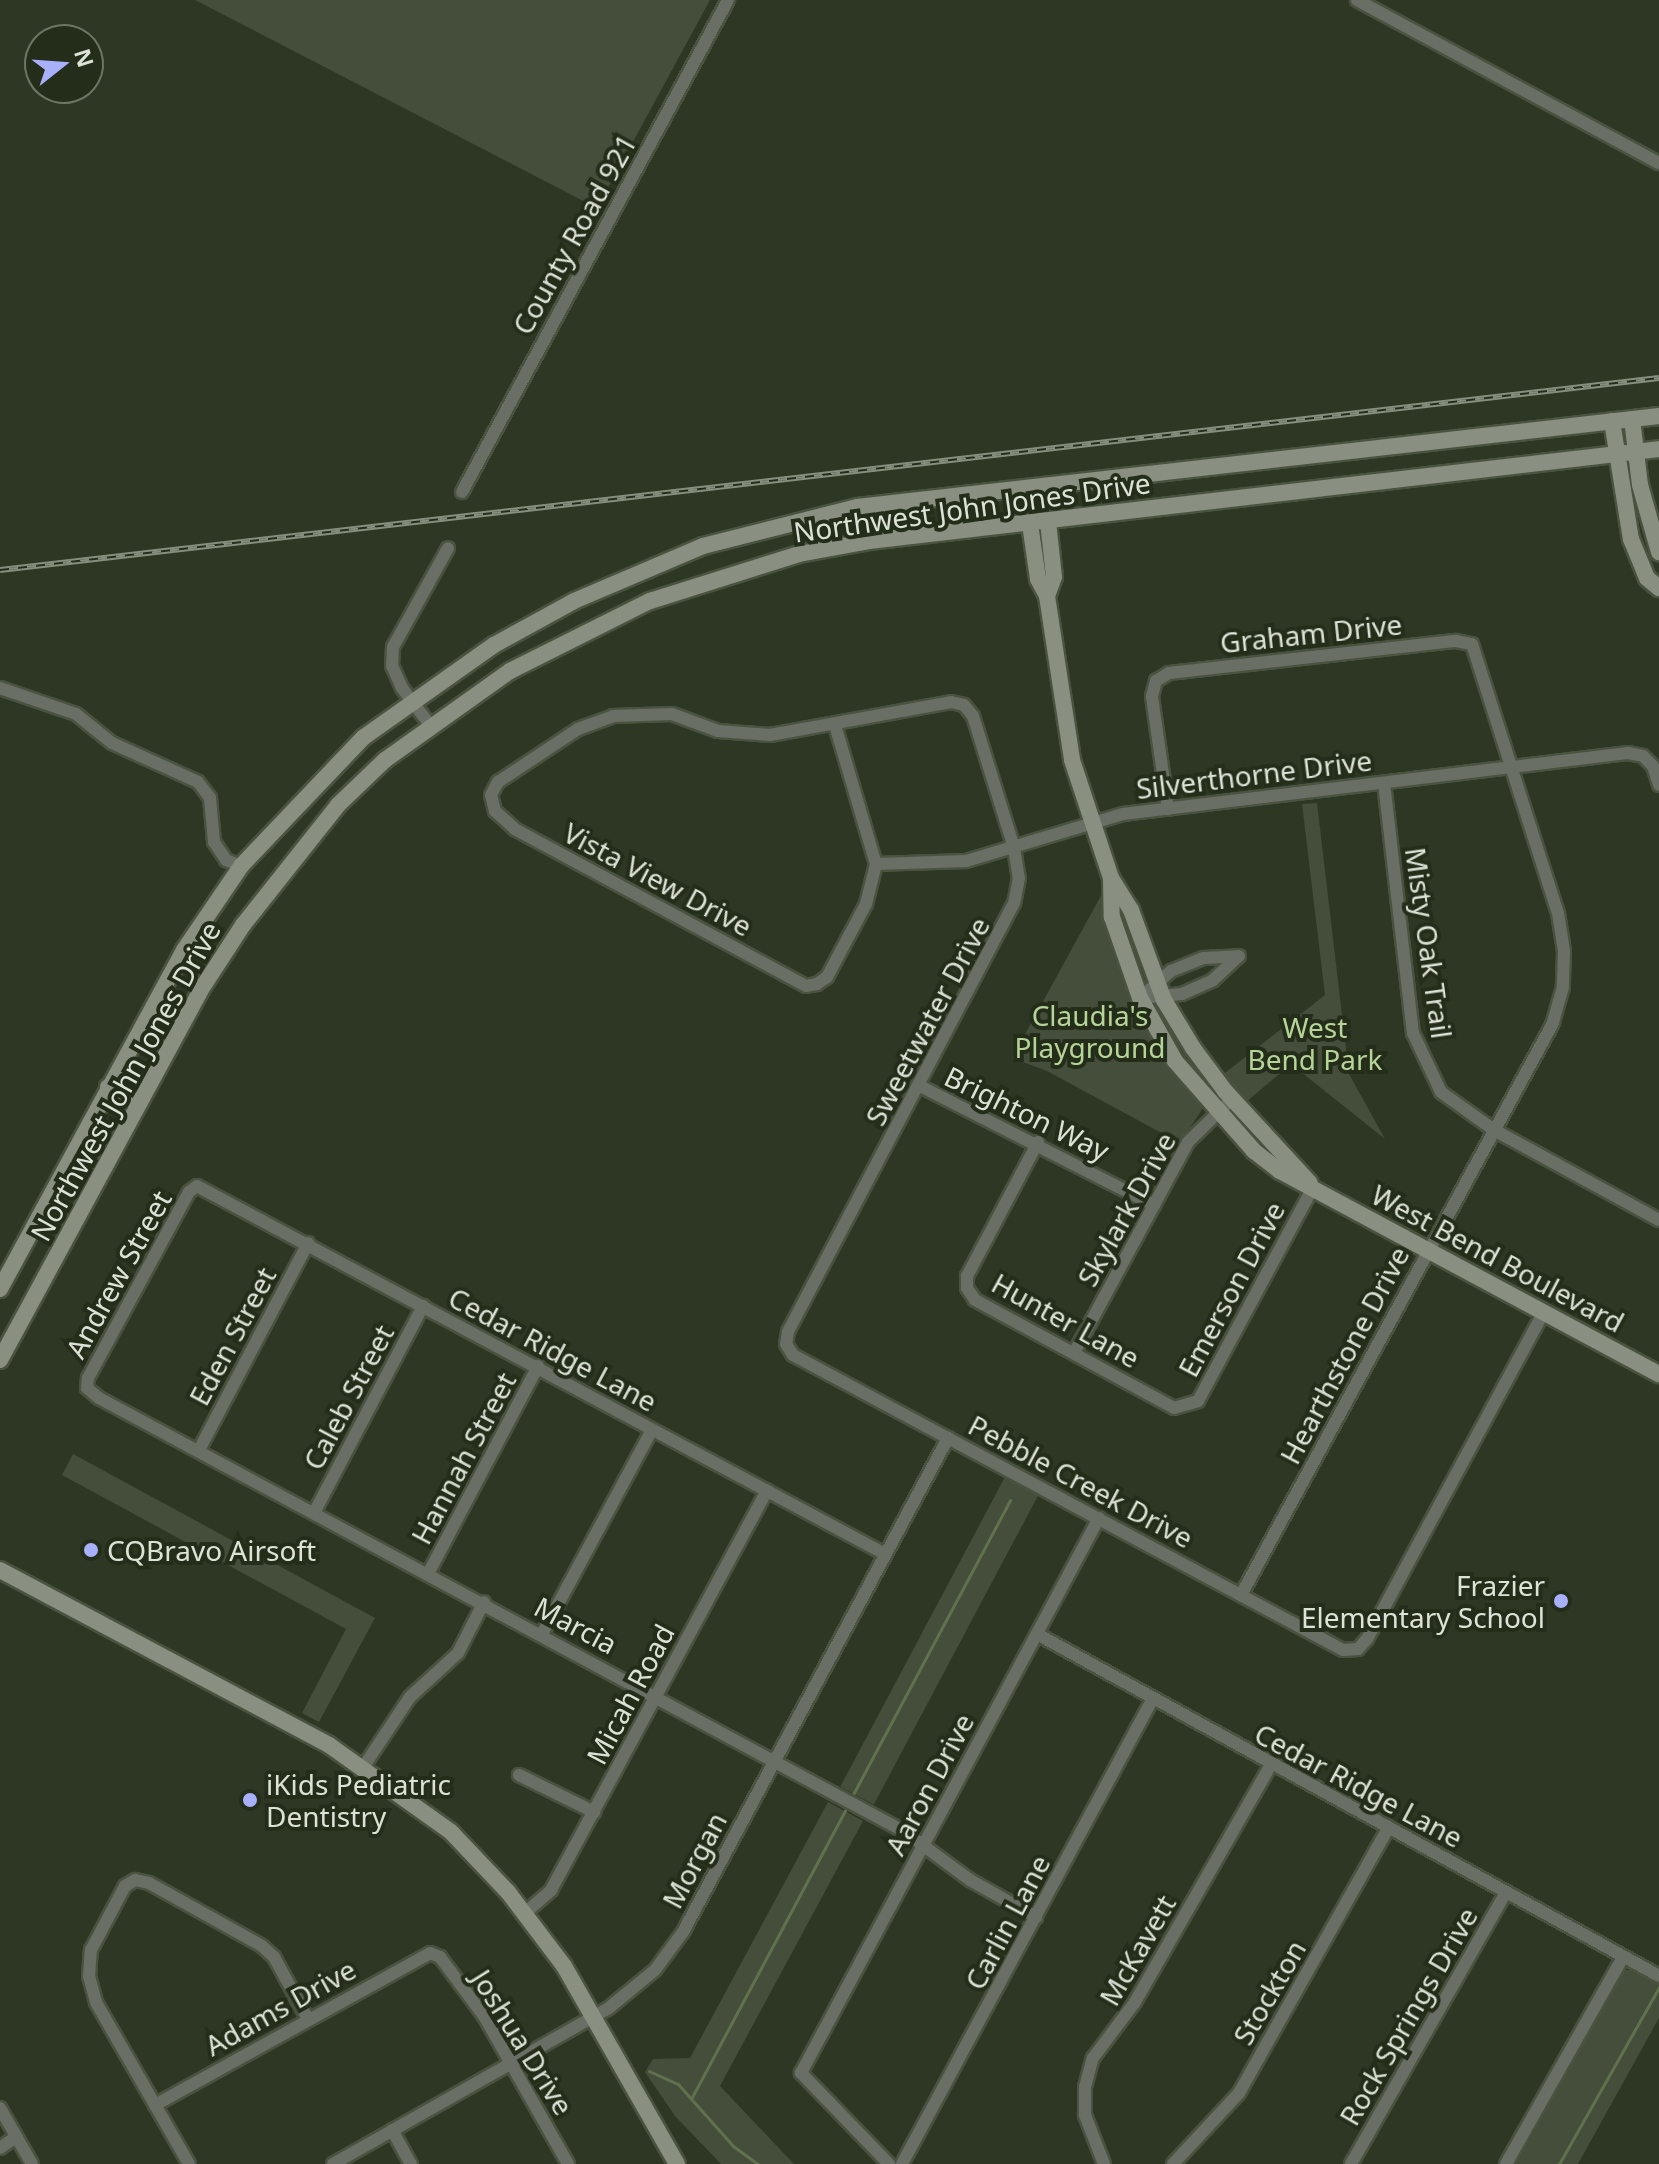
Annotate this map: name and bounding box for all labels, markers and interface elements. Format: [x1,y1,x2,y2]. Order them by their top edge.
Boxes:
north arrow [24,24,104,104]
text: N [68,45,102,71]
street label: County Road 921 [505,128,643,340]
street label: Northwest John Jones Drive [791,465,1153,549]
street label: Graham Drive [1218,607,1404,659]
street label: Silverthorne Drive [1134,743,1374,805]
street label: Vista View Drive [558,815,758,943]
street label: Misty Oak Trail [1399,845,1459,1041]
street label: Sweetwater Drive [858,911,996,1131]
street label: Northwest John Jones Drive [23,915,227,1247]
park label: Claudia's Playground [1014,998,1166,1064]
park label: West Bend Park [1248,1010,1382,1076]
street label: Brighton Way [939,1059,1115,1167]
street label: Skylark Drive [1070,1126,1182,1292]
street label: West Bend Boulevard [1366,1177,1630,1339]
street label: Andrew Street [58,1184,178,1364]
street label: Emerson Drive [1171,1196,1291,1382]
street label: Hearthstone Drive [1273,1241,1415,1469]
street label: Eden Street [182,1261,282,1411]
street label: Hunter Lane [986,1266,1146,1374]
street label: Cedar Ridge Lane [443,1280,663,1418]
street label: Caleb Street [296,1319,400,1475]
street label: Hannah Street [404,1366,522,1550]
street label: Pebble Creek Drive [963,1408,1199,1554]
place label: CQBravo Airsoft [107,1533,316,1567]
marker: CQBravo Airsoft [82,1541,100,1559]
place label: Frazier Elementary School [1301,1568,1545,1634]
street label: Marcia [529,1589,623,1661]
marker: Frazier Elementary School [1552,1592,1570,1610]
street label: Micah Road [579,1618,681,1770]
street label: Aaron Drive [878,1708,980,1860]
street label: Cedar Ridge Lane [1249,1716,1469,1854]
place label: iKids Pediatric Dentistry [266,1767,451,1833]
marker: iKids Pediatric Dentistry [241,1791,259,1809]
street label: Morgan [655,1806,733,1914]
street label: Carlin Lane [958,1849,1056,1995]
street label: McKavett [1092,1889,1182,2011]
street label: Rock Springs Drive [1332,1901,1484,2131]
street label: Stockton [1226,1934,1312,2050]
street label: Adams Drive [199,1952,361,2062]
street label: Joshua Drive [465,1963,581,2121]

